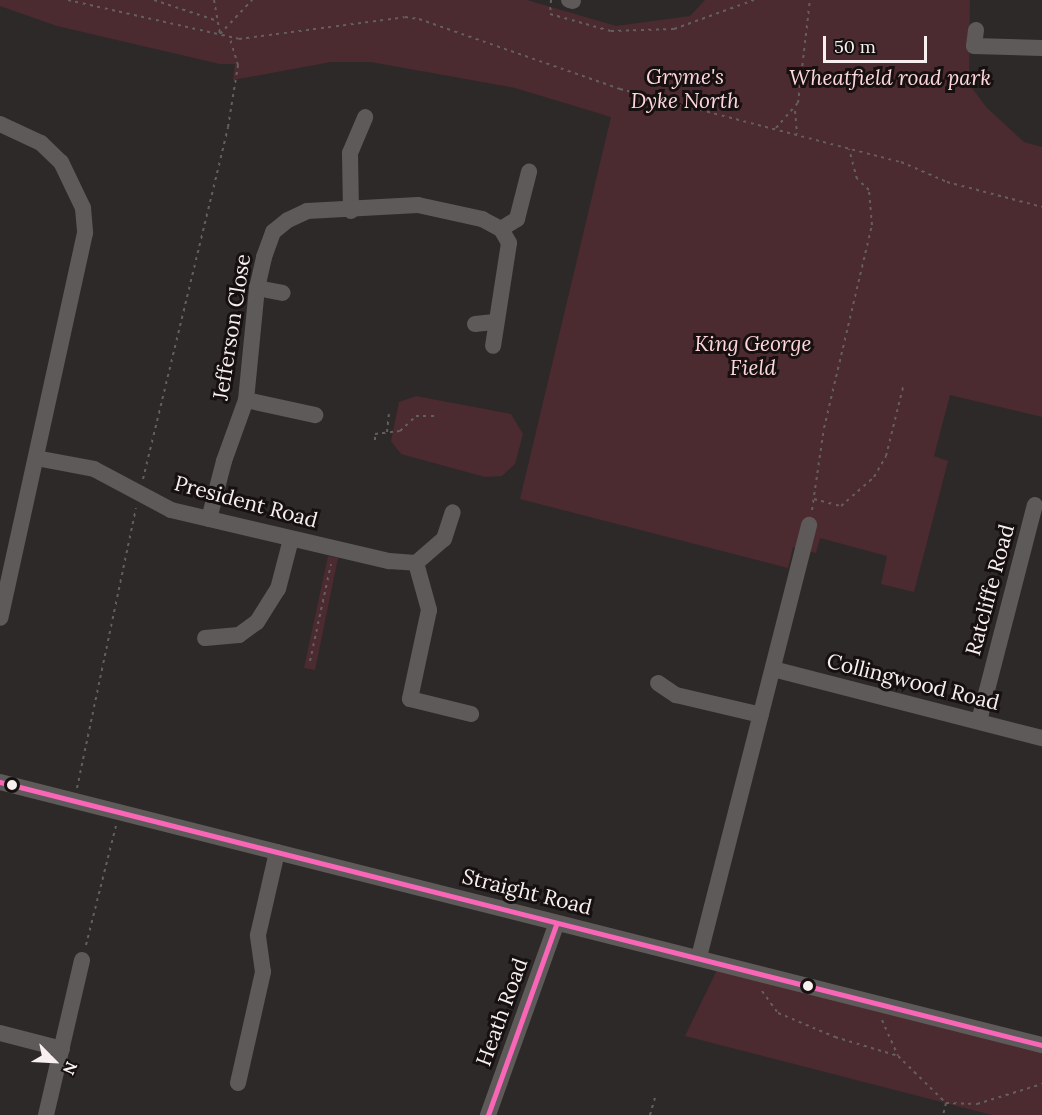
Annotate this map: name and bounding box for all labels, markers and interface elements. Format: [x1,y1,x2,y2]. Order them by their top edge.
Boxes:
scale bar [826,24,930,62]
text: 50 m [834,35,876,58]
park label: Gryme's Dyke North [631,64,739,114]
park label: Wheatfield road park [789,65,991,91]
street label: Jefferson Close [208,252,256,402]
park label: King George Field [695,331,811,381]
street label: President Road [171,471,321,533]
street label: Ratcliffe Road [960,522,1020,658]
street label: Collingwood Road [824,648,1002,716]
unlabelled marker [6,779,18,791]
street label: Straight Road [460,864,594,920]
street label: Heath Road [471,955,533,1069]
unlabelled marker [802,980,814,992]
north arrow [24,1031,84,1091]
text: N [59,1059,82,1078]

